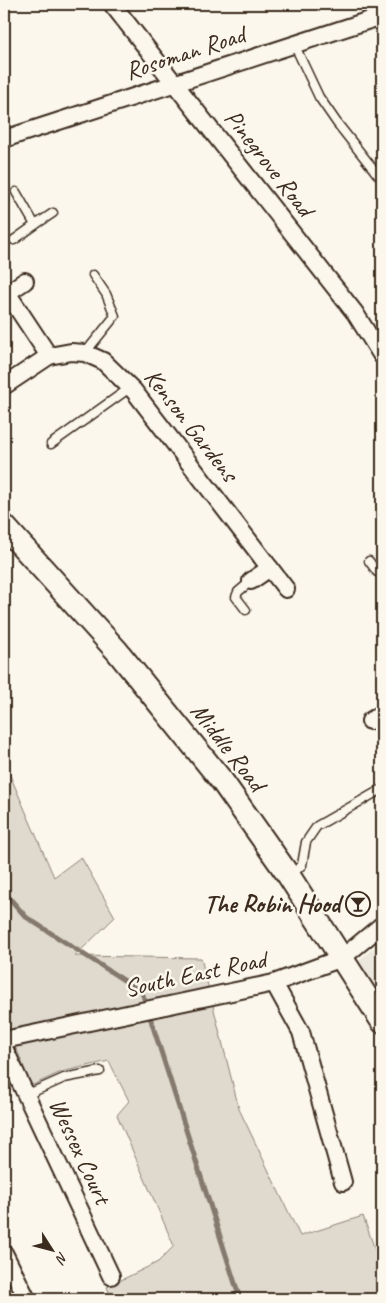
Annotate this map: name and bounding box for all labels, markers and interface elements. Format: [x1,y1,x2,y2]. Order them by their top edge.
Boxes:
street label: Rosoman Road [121,17,253,87]
street label: Pinegrove Road [217,103,323,226]
street label: Kenson Gardens [137,362,247,490]
street label: Middle Road [183,696,275,801]
place label: The Robin Hood [204,888,344,920]
bar icon: The Robin Hood [345,891,371,917]
street label: South East Road [121,943,273,1005]
street label: Wessex Court [42,1093,120,1212]
north arrow [28,1226,78,1276]
text: N [51,1249,72,1268]

